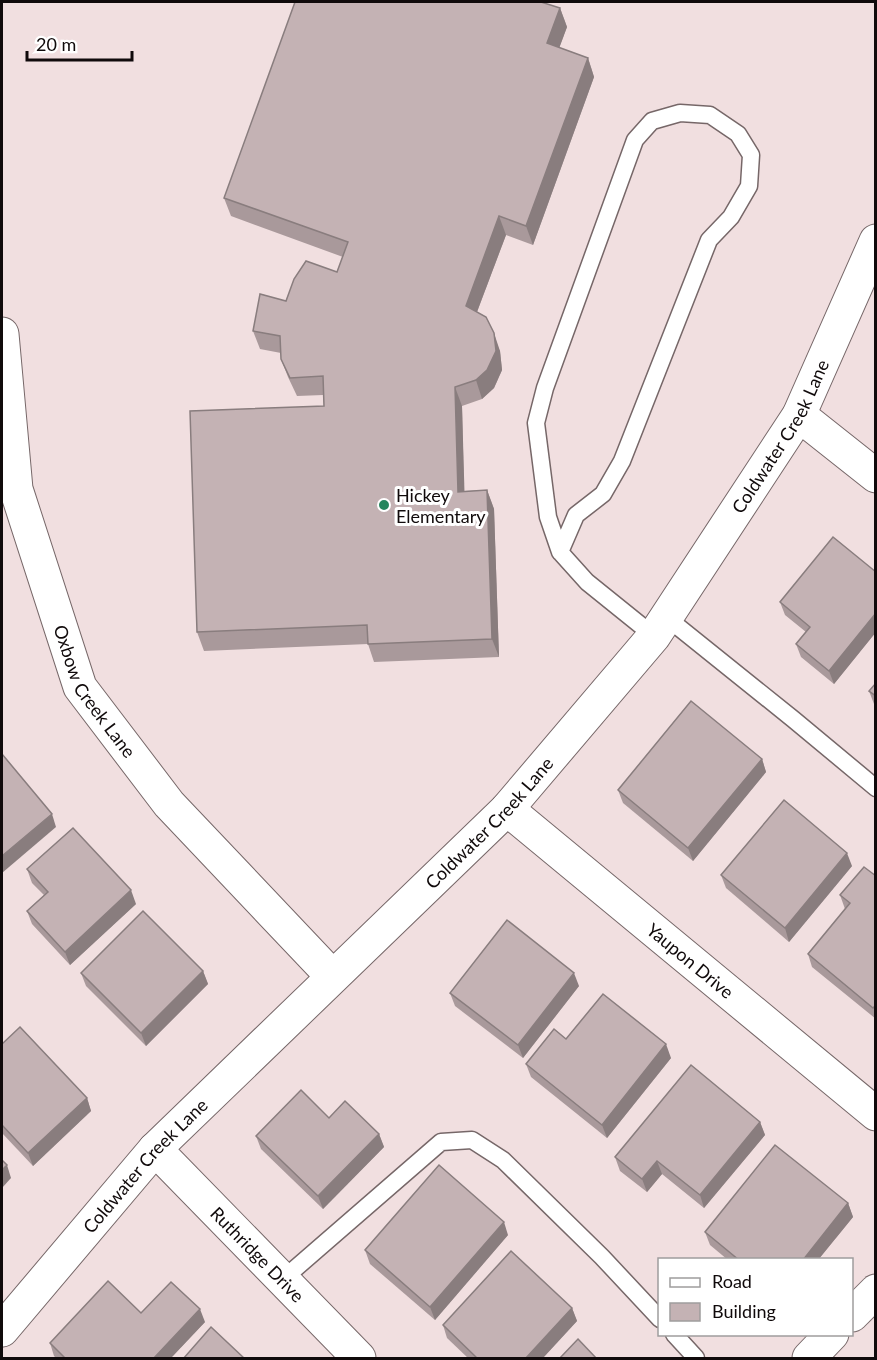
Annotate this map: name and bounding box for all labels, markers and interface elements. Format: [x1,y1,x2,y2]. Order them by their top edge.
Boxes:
scale bar [27,24,132,62]
text: 20 m [36,33,76,55]
street label: Coldwater Creek Lane [727,356,833,517]
place label: Hickey Elementary [396,484,486,527]
marker: Hickey Elementary [377,498,391,512]
street label: Oxbow Creek Lane [50,622,141,762]
street label: Coldwater Creek Lane [420,752,557,893]
street label: Yaupon Drive [643,918,738,1003]
street label: Coldwater Creek Lane [78,1094,212,1237]
street label: Ruthridge Drive [206,1202,309,1307]
legend [658,1258,853,1336]
text: Road [712,1270,752,1292]
text: Building [712,1300,776,1322]

